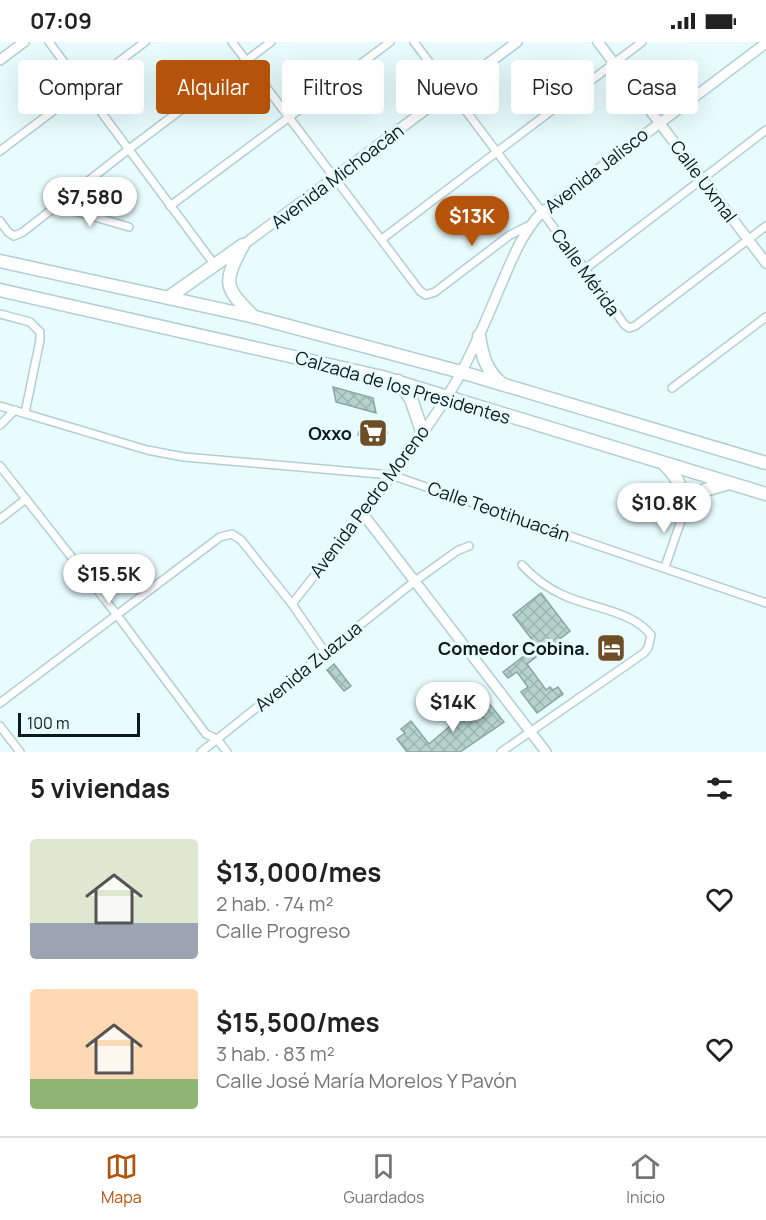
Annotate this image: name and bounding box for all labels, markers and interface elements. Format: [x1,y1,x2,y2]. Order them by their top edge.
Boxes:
text: 07:09 [30,6,92,36]
chip: Comprar [18,60,144,114]
chip: Alquilar [156,60,270,114]
chip: Filtros [282,60,384,114]
chip: Nuevo [396,60,499,114]
chip: Piso [511,60,594,114]
chip: Casa [606,60,698,114]
street label: Avenida Michoacán [266,118,408,234]
street label: Avenida Jalisco [539,122,653,218]
street label: Calle Uxmal [665,135,743,227]
pin: $7,580 [41,177,139,228]
text: $7,580 [57,183,123,210]
pin: $13K [436,196,508,247]
text: $13K [449,202,495,229]
street label: Calle Mérida [546,224,626,320]
street label: Calzada de los Presidentes [293,345,513,429]
supermarket icon: Oxxo [357,417,389,449]
street label: Avenida Pedro Moreno [304,420,434,582]
place label: Oxxo [308,421,352,445]
street label: Calle Teotihuacán [425,475,573,547]
pin: $10.8K [615,483,713,534]
text: $10.8K [631,489,697,516]
pin: $15.5K [60,554,158,605]
text: $15.5K [77,560,141,587]
street label: Avenida Zuazua [250,616,366,716]
hotel icon: Comedor Cobina. [595,632,627,664]
place label: Comedor Cobina. [438,636,590,660]
pin: $14K [417,682,489,733]
text: $14K [430,688,476,715]
scale bar [18,710,140,738]
text: 100 m [27,712,70,734]
text: 5 viviendas [30,770,170,806]
icon: filters [703,772,736,805]
text: $13,000/mes [216,854,381,890]
icon: home [78,863,150,935]
icon: heart [703,883,736,916]
text: 2 hab. · 74 m² [216,890,333,917]
text: Calle Progreso [216,917,350,944]
text: $15,500/mes [216,1004,380,1040]
icon: home [78,1013,150,1085]
icon: heart [703,1033,736,1066]
text: 3 hab. · 83 m² [216,1040,335,1067]
text: Calle José María Morelos Y Pavón [216,1067,517,1094]
tab: Mapa [101,1150,142,1208]
tab: Guardados [343,1150,424,1208]
tab: Inicio [626,1150,665,1208]

